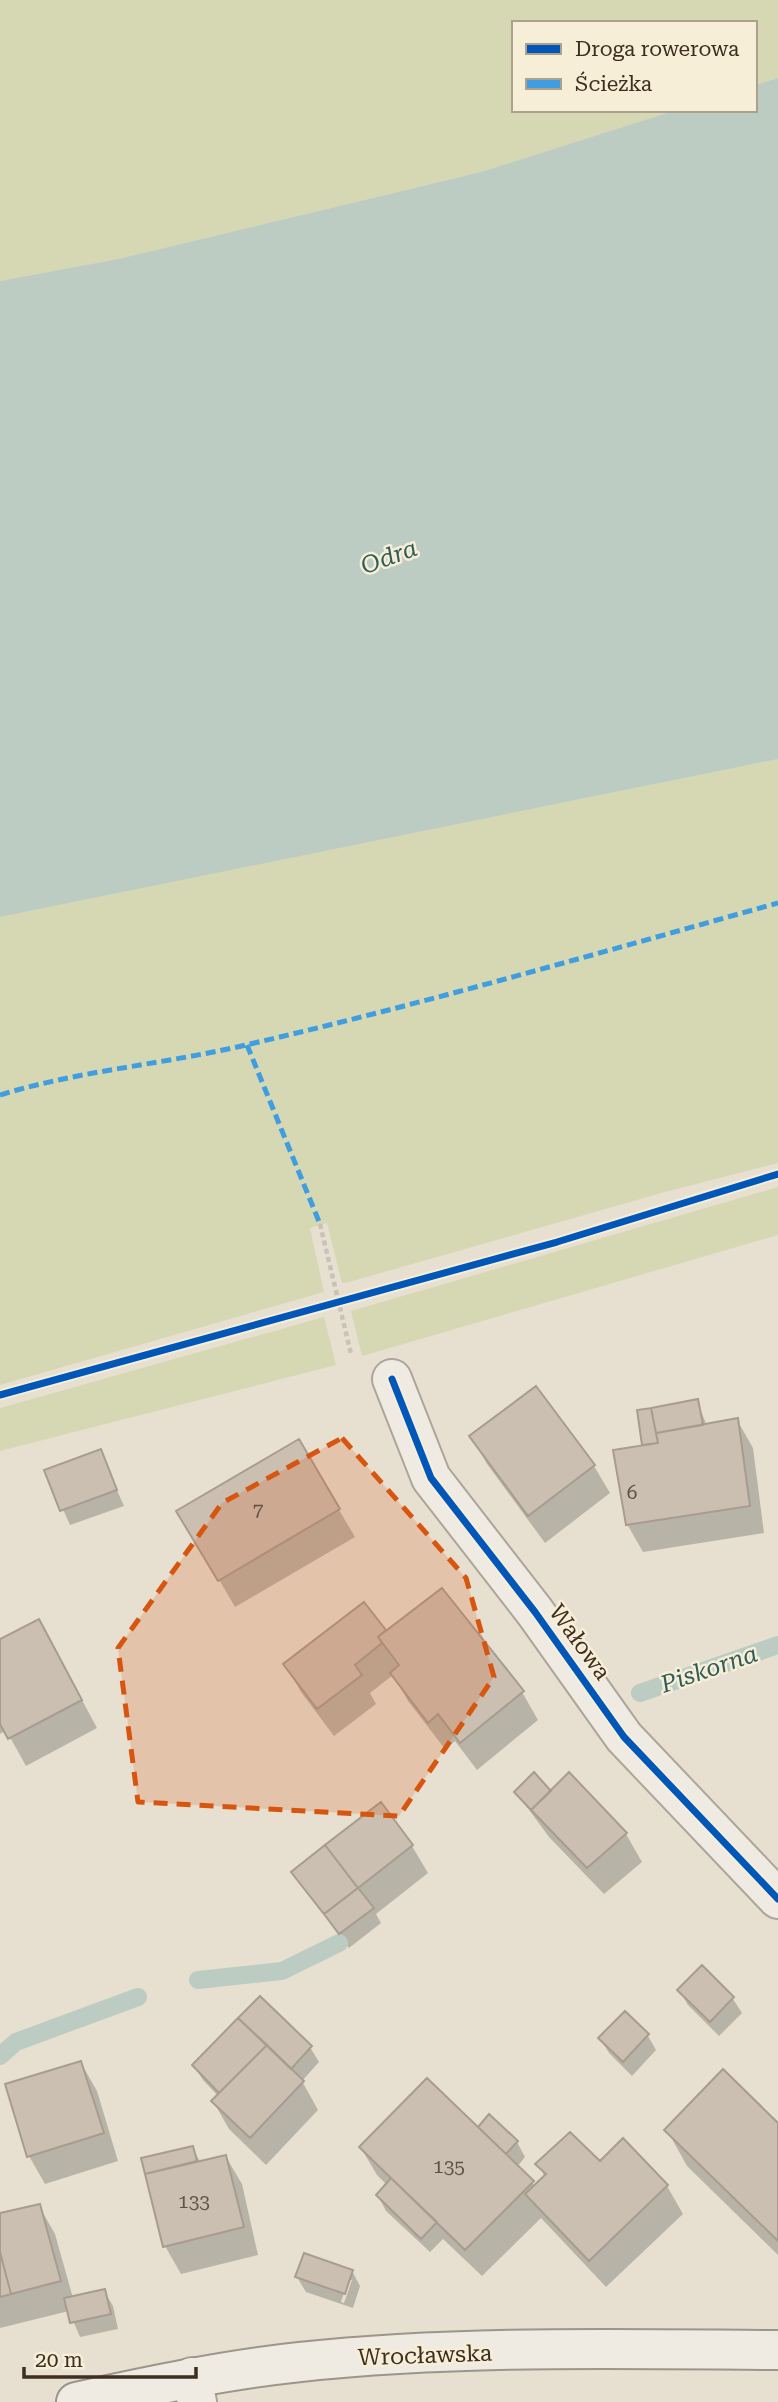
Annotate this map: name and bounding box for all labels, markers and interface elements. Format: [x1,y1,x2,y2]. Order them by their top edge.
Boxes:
legend [512,21,757,112]
text: Droga rowerowa [575,37,740,61]
text: Ścieżka [575,71,653,96]
water label: Odra [357,534,421,580]
house number: 6 [627,1481,637,1504]
house number: 7 [253,1499,264,1522]
street label: Wałowa [543,1599,616,1686]
water label: Piskorna [656,1639,761,1699]
house number: 135 [433,2155,465,2178]
house number: 133 [178,2190,210,2213]
scale bar [24,2336,196,2380]
street label: Wrocławska [357,2340,493,2371]
text: 20 m [35,2348,83,2372]

